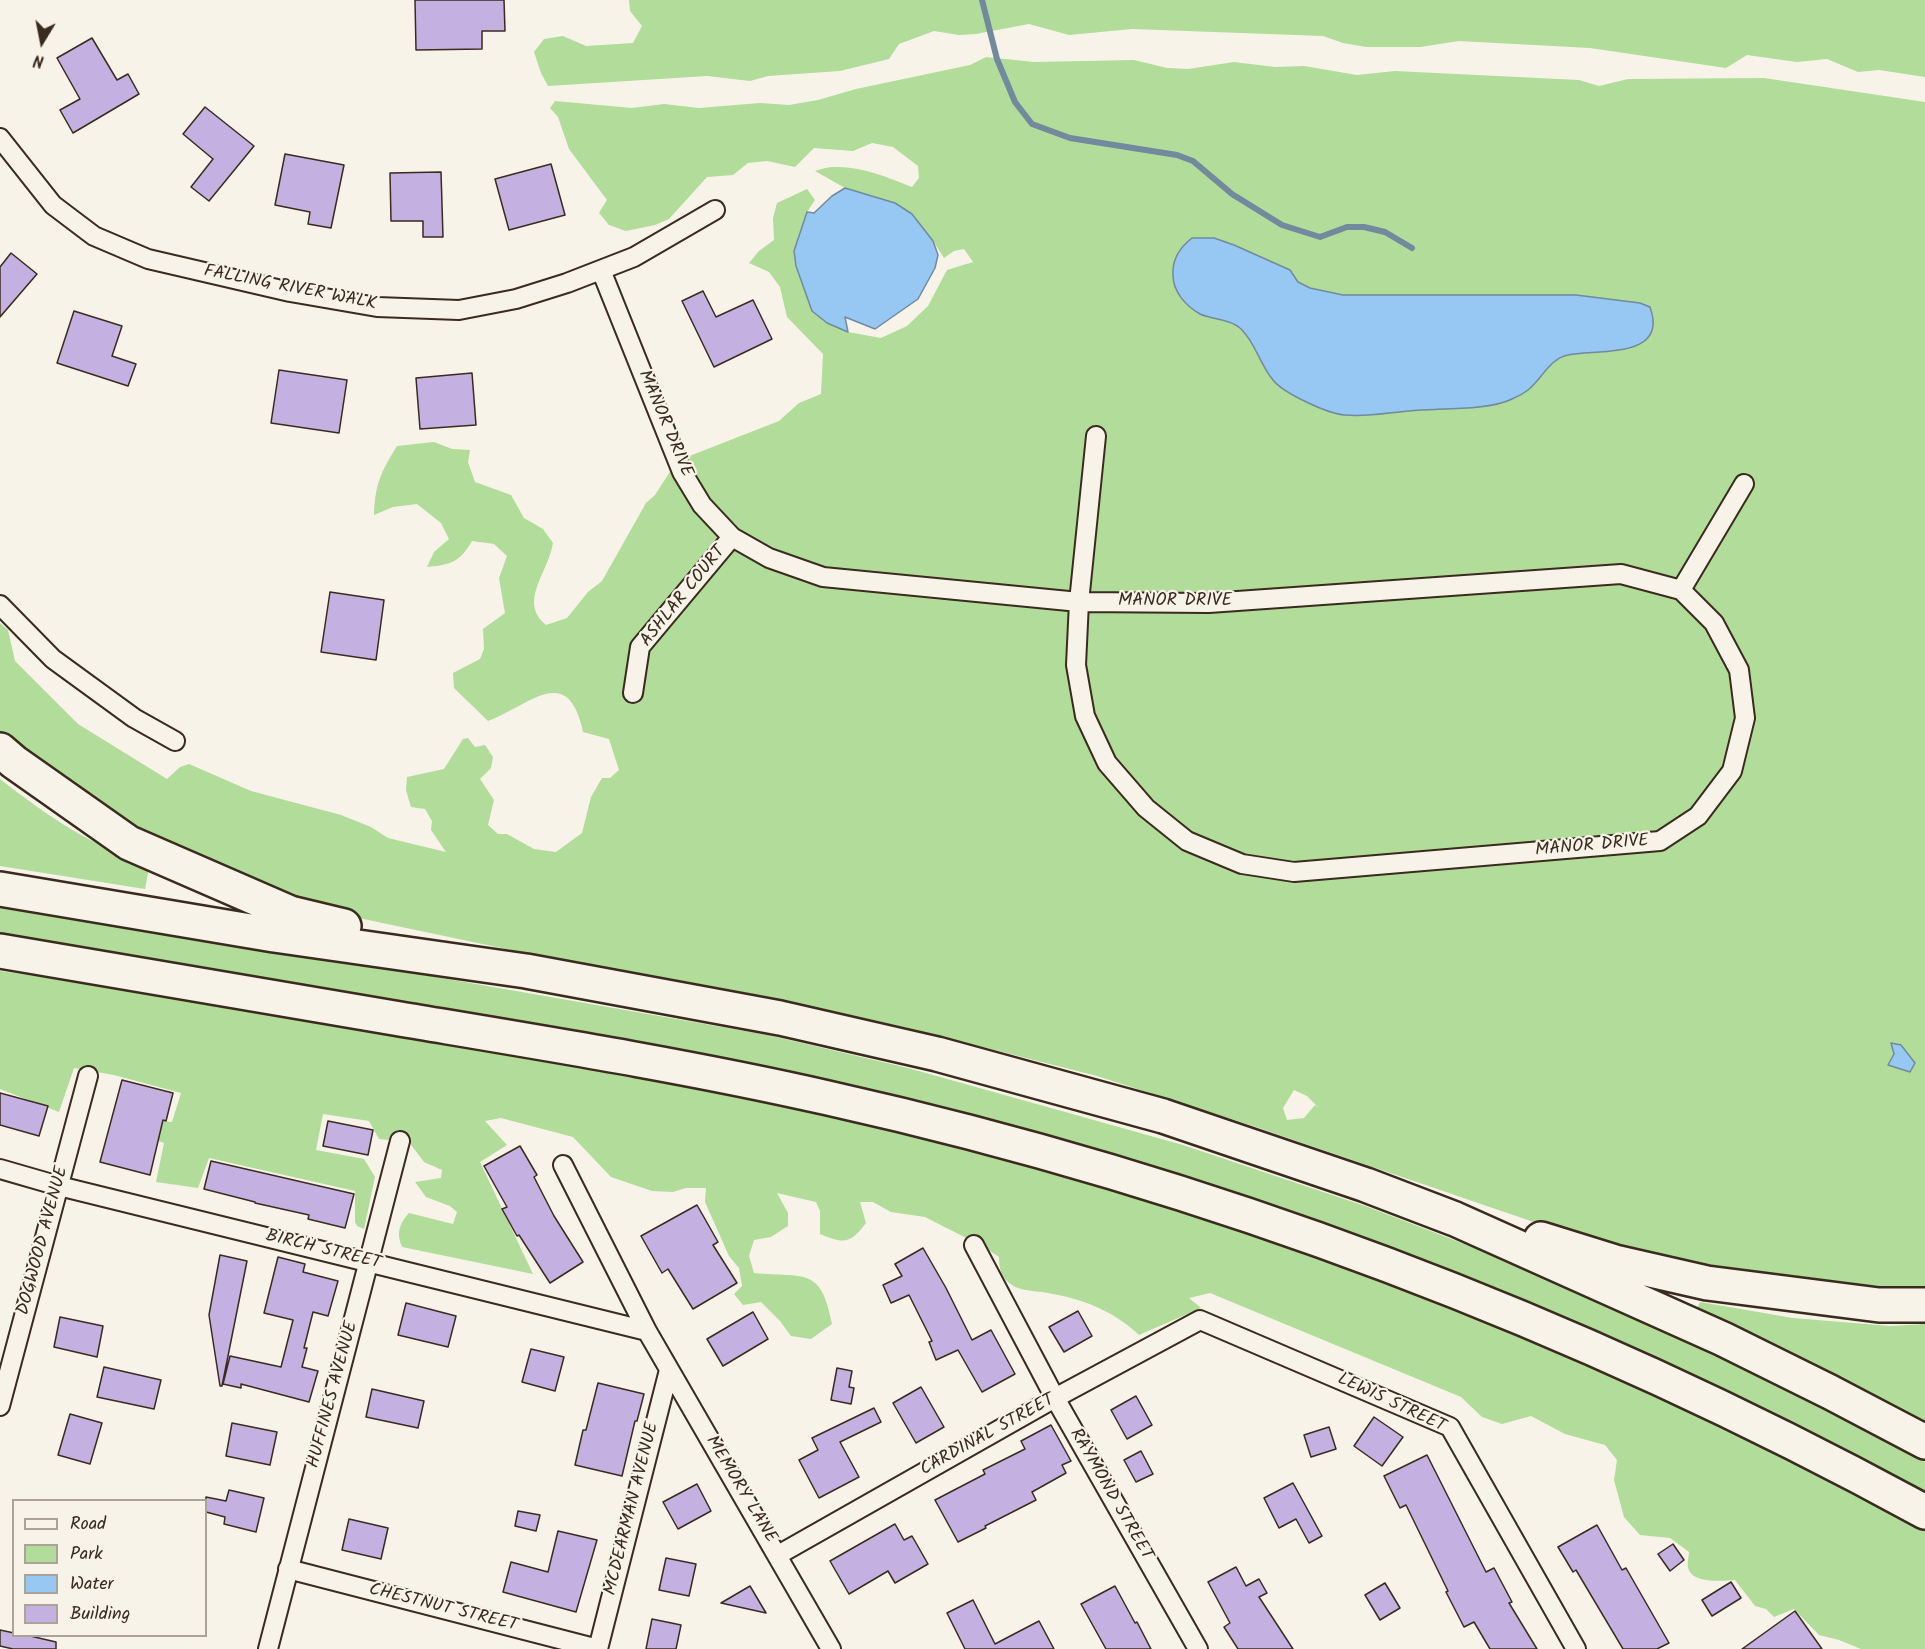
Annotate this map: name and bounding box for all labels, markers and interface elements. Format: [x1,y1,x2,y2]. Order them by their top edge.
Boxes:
north arrow [12,12,72,72]
text: N [32,47,46,73]
street label: FALLING RIVER WALK [202,262,378,316]
street label: MANOR DRIVE [632,367,696,481]
street label: ASHLAR COURT [637,542,731,652]
street label: MANOR DRIVE [1118,591,1232,613]
street label: MANOR DRIVE [1534,831,1650,863]
street label: DOGWOOD AVENUE [14,1164,74,1318]
street label: BIRCH STREET [263,1226,383,1276]
street label: HUFFINES AVENUE [304,1319,364,1471]
street label: LEWIS STREET [1333,1369,1449,1439]
street label: CARDINAL STREET [917,1390,1059,1482]
street label: MCDEARMAN AVENUE [601,1420,665,1598]
street label: RAYMOND STREET [1064,1425,1156,1565]
street label: MEMORY LANE [699,1432,781,1548]
legend [12,1499,207,1637]
text: Road [70,1510,106,1539]
text: Park [70,1540,103,1569]
text: Water [70,1570,114,1599]
street label: CHESTNUT STREET [366,1580,520,1638]
text: Building [70,1600,130,1629]

